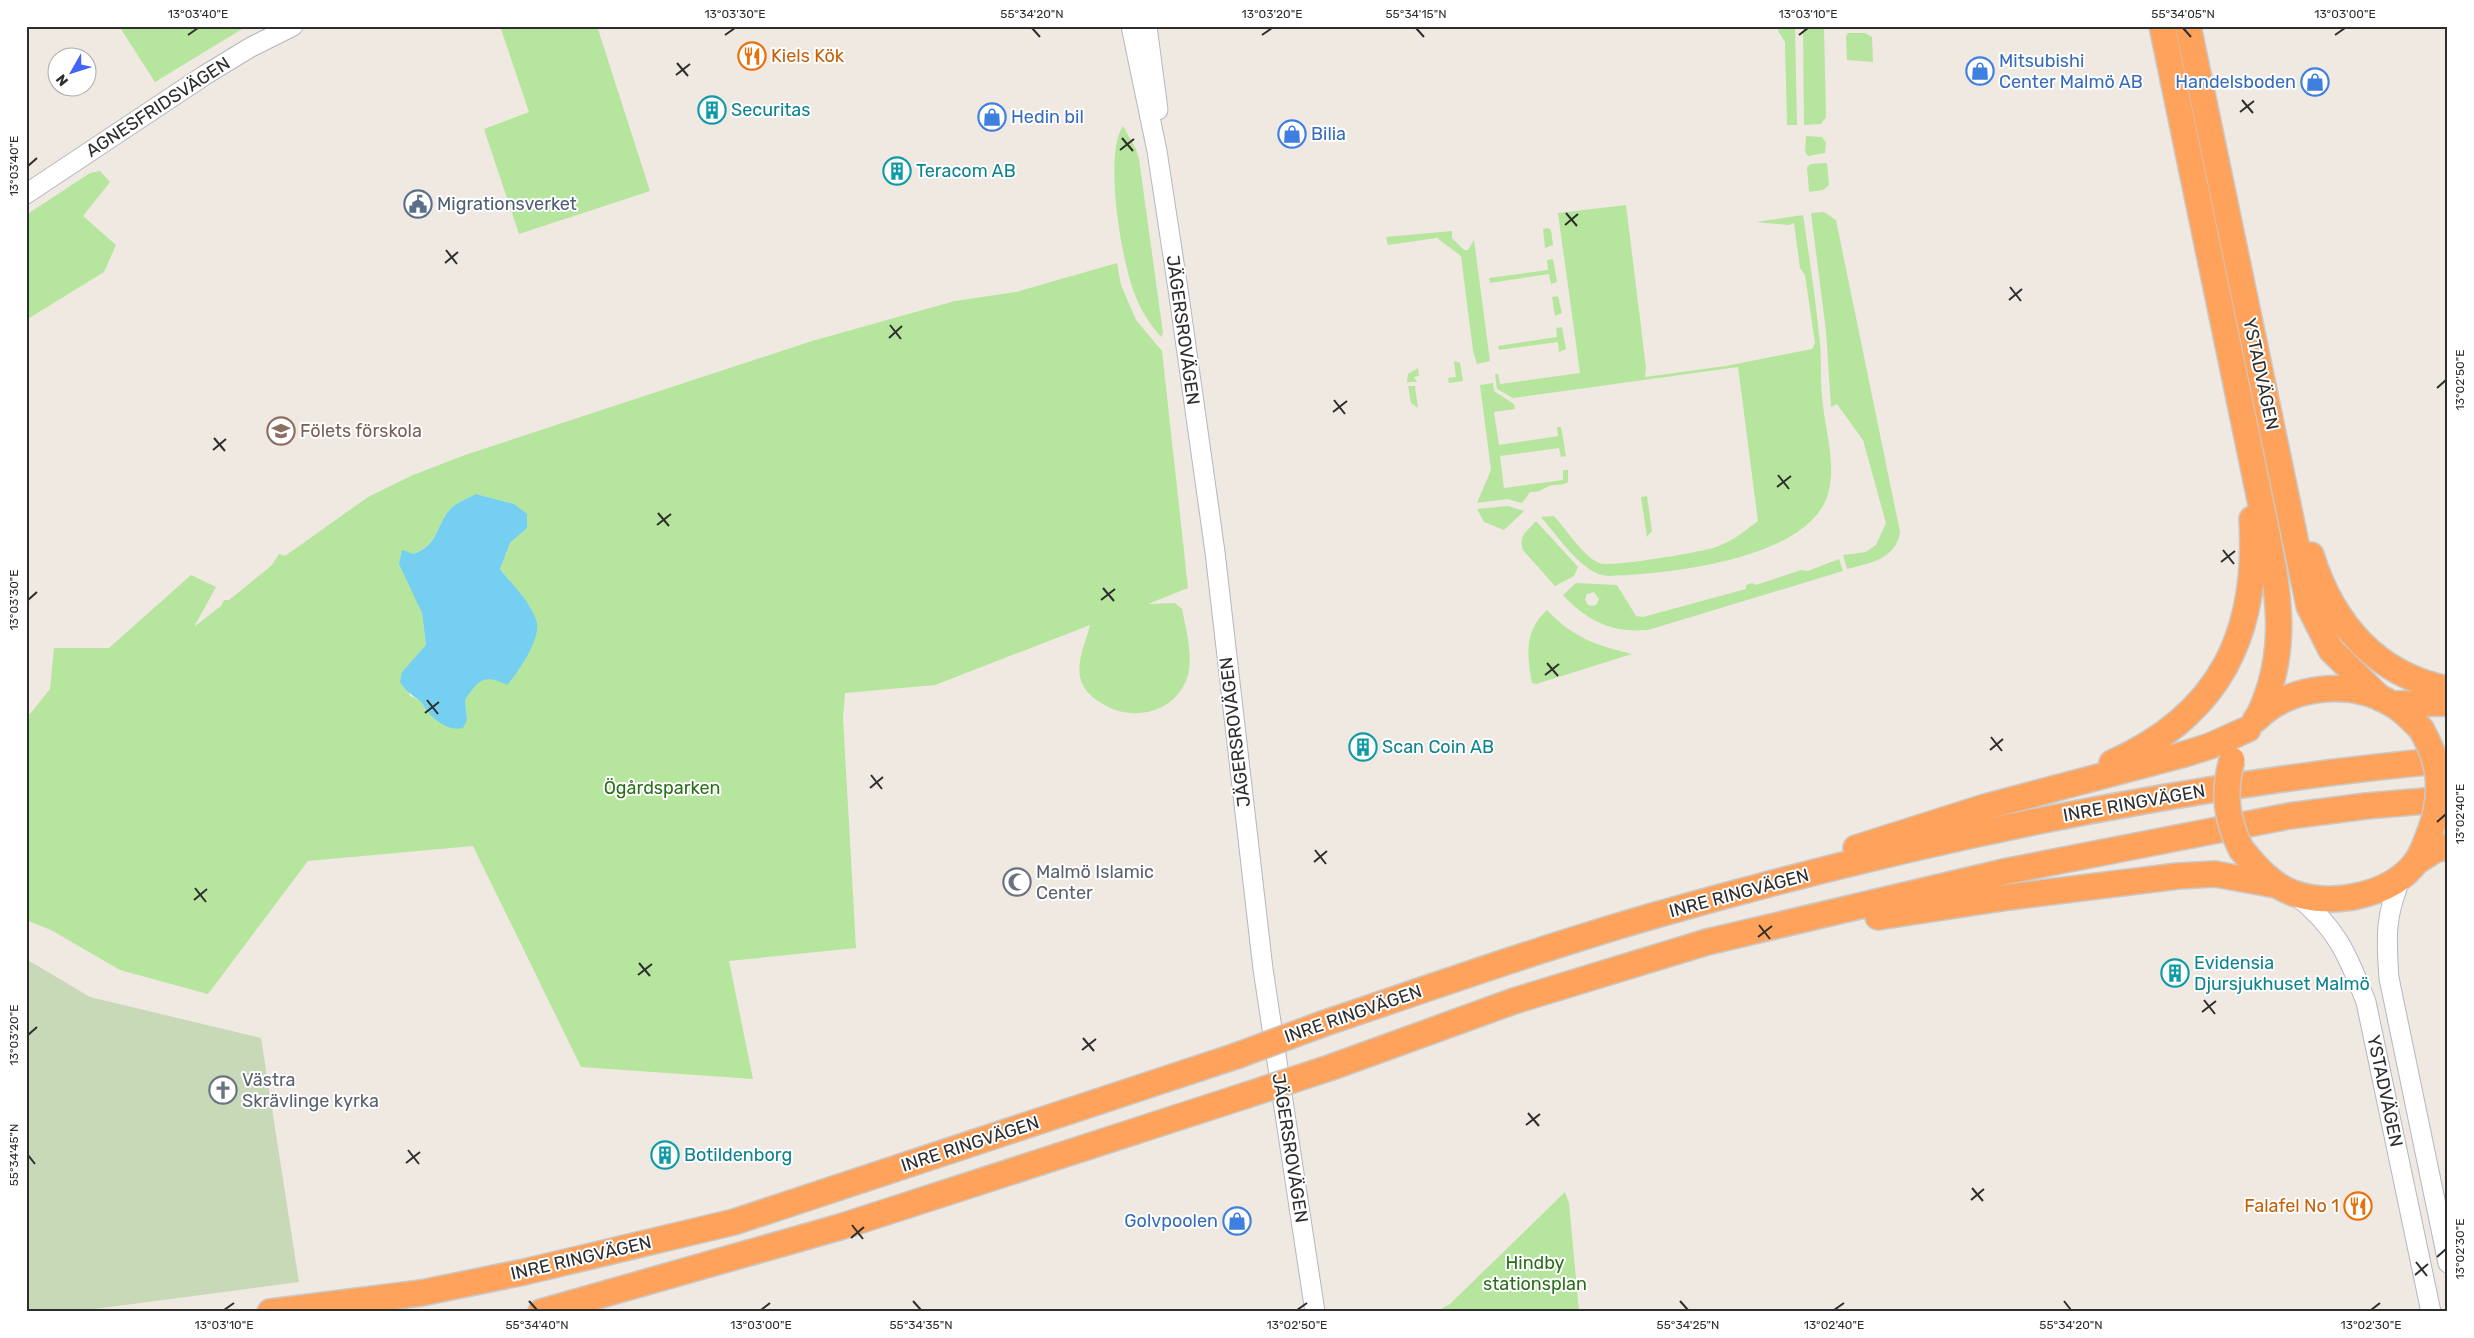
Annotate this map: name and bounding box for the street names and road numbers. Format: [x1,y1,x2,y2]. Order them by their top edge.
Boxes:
street label: AGNESFRIDSVÄGEN [82,52,234,162]
street label: JÄGERSROVÄGEN [1162,254,1204,406]
street label: YSTADVÄGEN [2238,316,2284,432]
street label: JÄGERSROVÄGEN [1215,656,1255,808]
street label: INRE RINGVÄGEN [2061,780,2207,826]
street label: INRE RINGVÄGEN [1667,864,1811,922]
street label: INRE RINGVÄGEN [1281,980,1425,1048]
street label: YSTADVÄGEN [2362,1033,2408,1149]
street label: JÄGERSROVÄGEN [1267,1072,1313,1224]
street label: INRE RINGVÄGEN [898,1111,1042,1177]
street label: INRE RINGVÄGEN [508,1231,654,1285]

